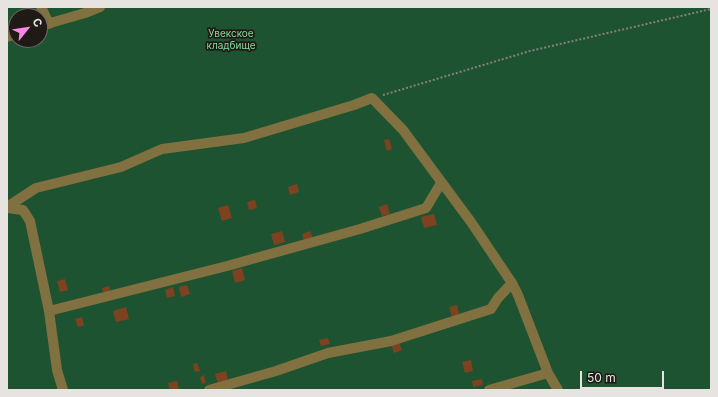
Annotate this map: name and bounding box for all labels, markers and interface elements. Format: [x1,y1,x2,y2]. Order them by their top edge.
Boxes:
north arrow [8,8,48,48]
text: С [29,15,46,30]
park label: Увекское кладбище [206,28,256,52]
scale bar [582,363,666,389]
text: 50 m [587,370,616,385]

